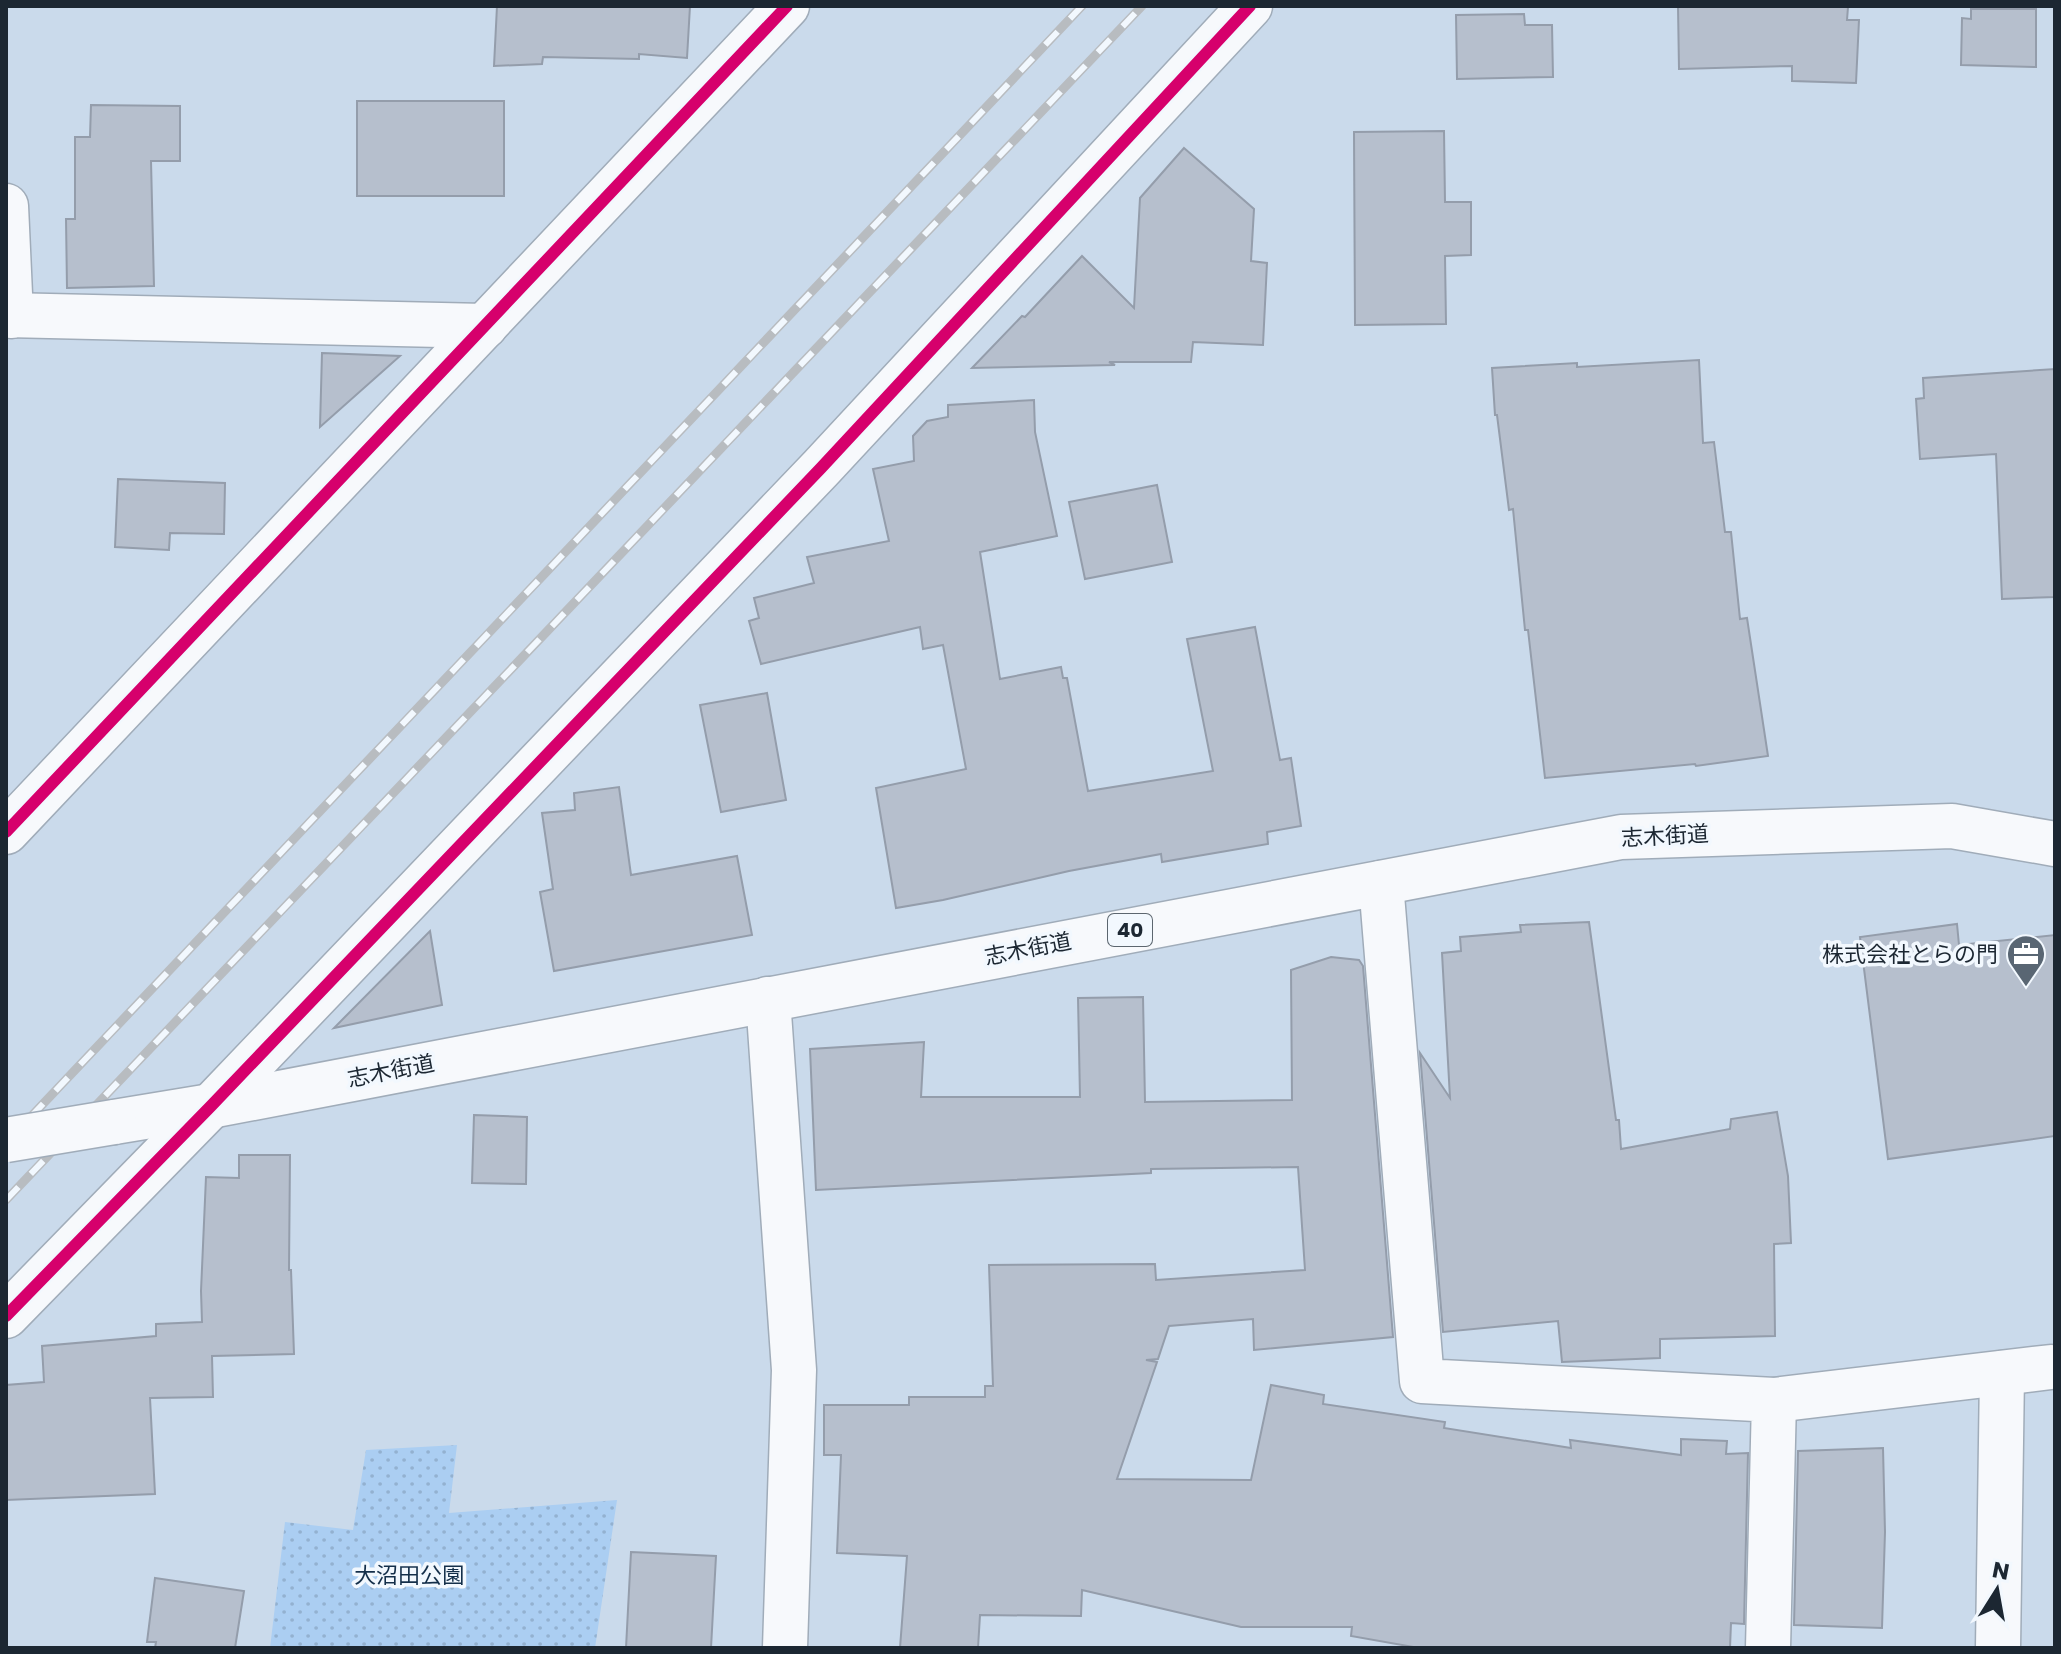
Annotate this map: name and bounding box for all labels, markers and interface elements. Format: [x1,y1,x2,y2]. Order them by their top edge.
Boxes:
street label: 志木街道 [1620,818,1710,854]
road number: 40 [1108,914,1152,946]
street label: 志木街道 [982,925,1074,973]
office icon: 株式会社とらの門 [2005,933,2047,988]
place label: 株式会社とらの門 [1822,939,1998,970]
street label: 志木街道 [345,1047,437,1095]
north arrow [1957,1550,2037,1630]
text: N [1990,1554,2012,1588]
park label: 大沼田公園 [354,1560,464,1591]

